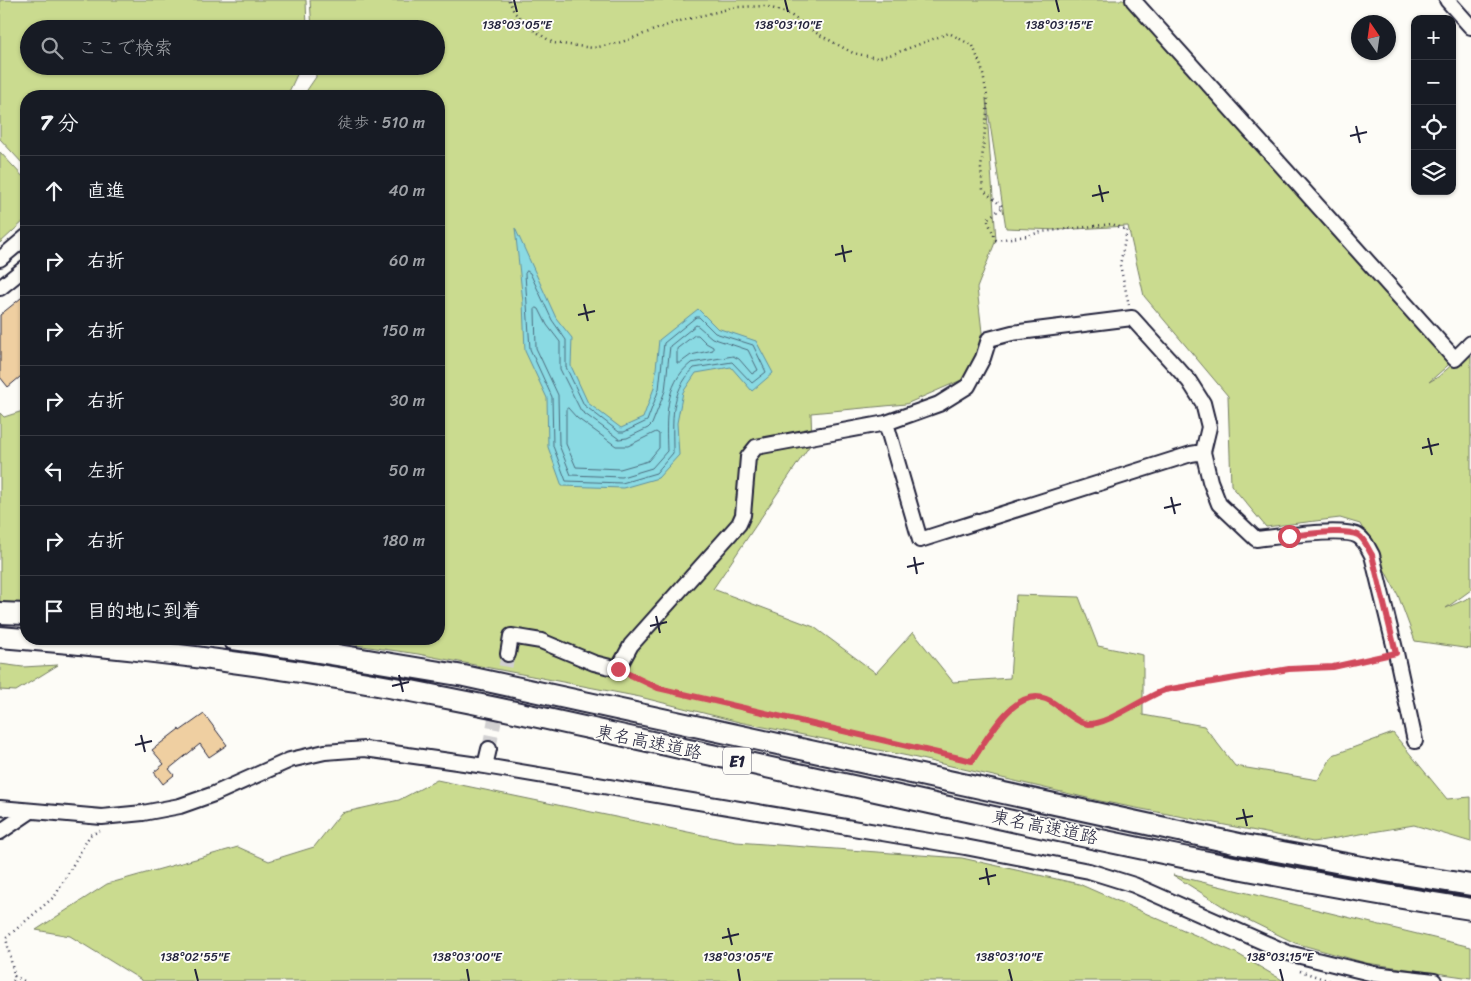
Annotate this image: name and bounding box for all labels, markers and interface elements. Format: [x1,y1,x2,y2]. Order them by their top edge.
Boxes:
text: 138°03'05"E [482,14,553,36]
text: 138°03'10"E [754,14,823,36]
text: 138°03'15"E [1026,14,1094,36]
north arrow [1351,15,1396,60]
map controls [1411,15,1456,195]
button: + [1411,15,1456,60]
search box [20,20,445,75]
text: ここで検索 [78,31,173,64]
icon: search [38,34,66,62]
button: − [1411,60,1456,105]
text: 7 分 [40,104,78,142]
button: locate [1411,105,1456,150]
text: 徒歩 · 510 m [337,108,425,137]
button: layers [1411,150,1456,195]
text: 直進 [87,174,125,207]
text: 40 m [388,176,425,205]
icon: ahead [40,177,68,205]
text: 右折 [87,244,125,277]
text: 60 m [389,246,425,275]
icon: right [40,247,68,275]
text: 右折 [87,314,125,347]
text: 150 m [382,316,425,345]
icon: right [40,317,68,345]
text: 右折 [87,384,125,417]
text: 30 m [390,386,425,415]
icon: right [40,387,68,415]
text: 左折 [87,454,125,487]
text: 50 m [389,456,425,485]
icon: left [40,457,68,485]
text: 右折 [87,524,125,557]
route start [1278,525,1301,548]
text: 180 m [382,526,425,555]
icon: right [40,527,68,555]
text: 目的地に到着 [87,594,201,627]
icon: arrive [40,597,68,625]
route end [607,658,630,681]
street label: 東名高速道路 [593,715,705,769]
road number: E1 [723,748,751,774]
street label: 東名高速道路 [989,800,1101,854]
text: 138°02'55"E [160,946,231,968]
text: 138°03'00"E [432,946,503,968]
text: 138°03'05"E [703,946,774,968]
text: 138°03'10"E [975,946,1044,968]
text: 138°03'15"E [1247,946,1315,968]

